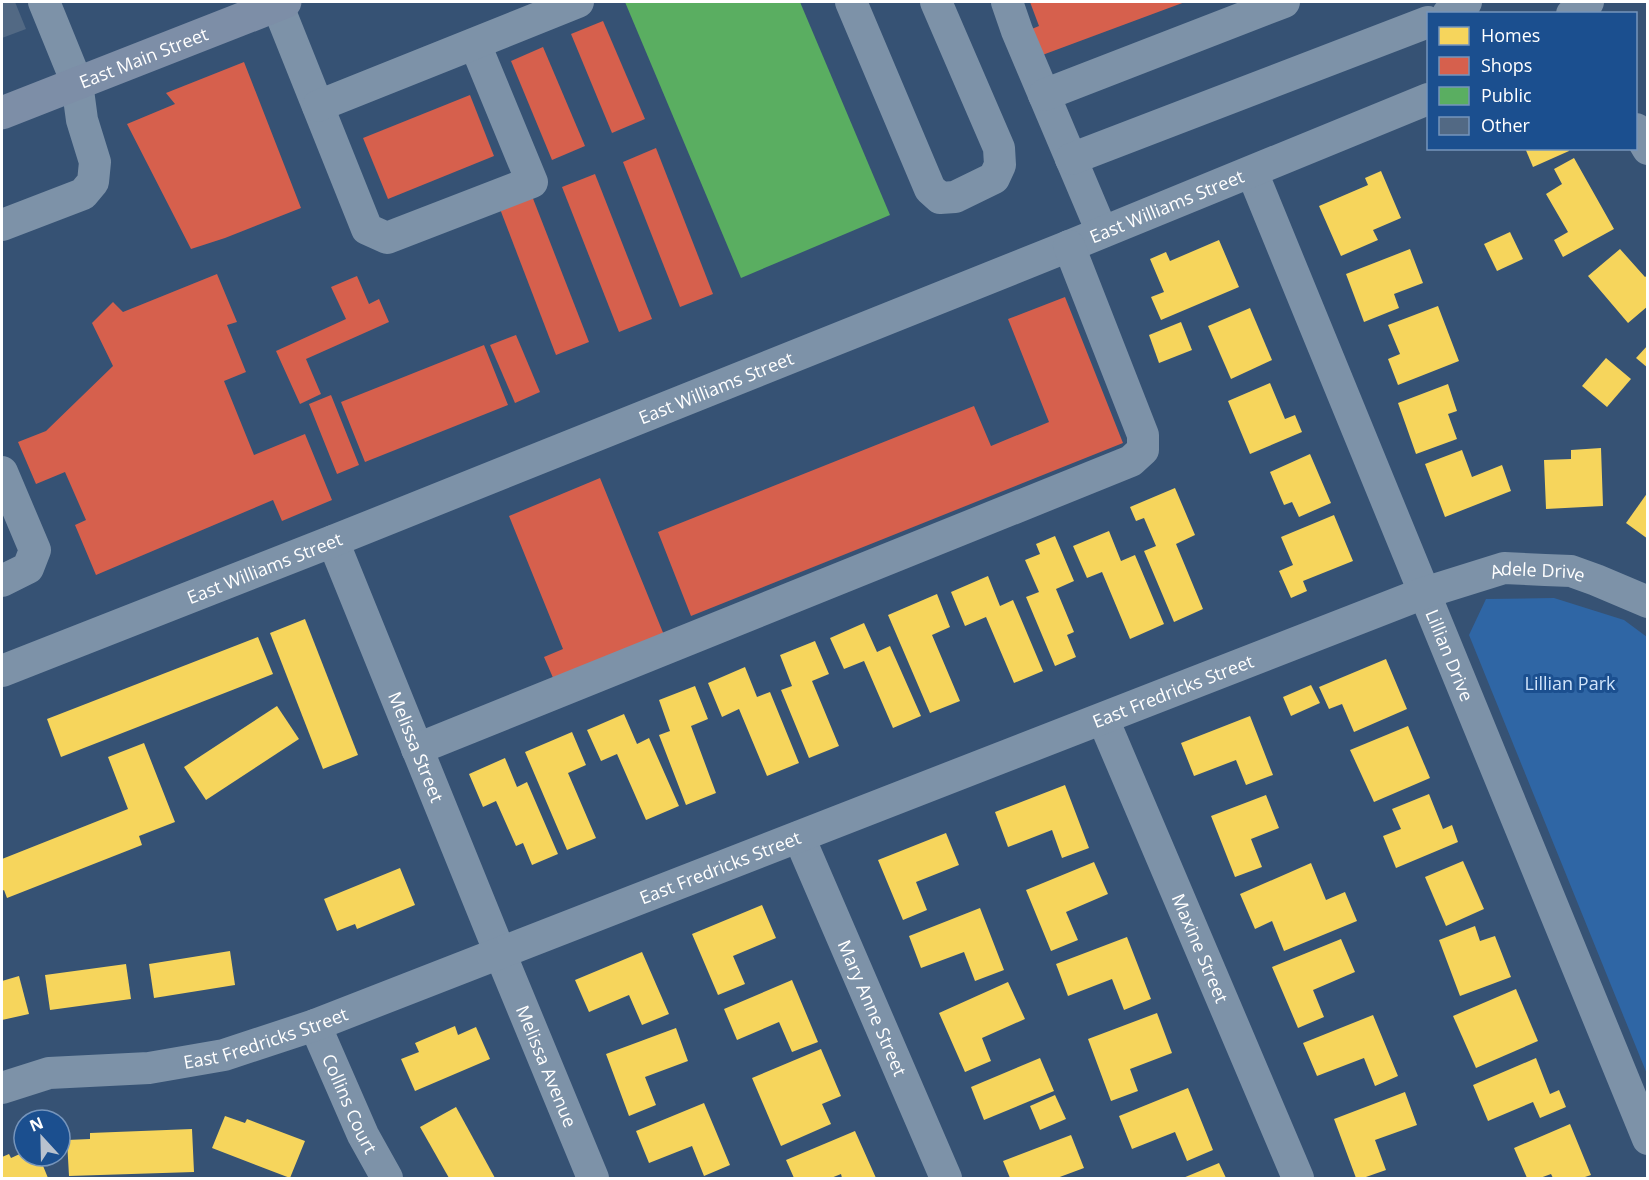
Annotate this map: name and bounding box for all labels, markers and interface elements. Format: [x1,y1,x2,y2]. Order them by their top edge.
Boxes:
legend [1427,12,1637,150]
street label: East Main Street [76,21,211,94]
text: Homes [1481,23,1540,47]
text: Shops [1481,53,1532,77]
text: Public [1481,83,1532,107]
text: Other [1481,113,1531,137]
street label: East Williams Street [1086,164,1247,248]
street label: East Williams Street [635,346,797,429]
street label: East Williams Street [183,527,346,609]
street label: Adele Drive [1487,556,1589,587]
street label: Lillian Drive [1420,605,1479,705]
street label: East Fredricks Street [1089,649,1257,733]
park label: Lillian Park [1525,671,1616,695]
street label: Melissa Street [383,688,450,806]
street label: East Fredricks Street [636,825,804,909]
street label: Maxine Street [1167,890,1234,1006]
street label: Mary Anne Street [833,936,913,1080]
street label: East Fredricks Street [181,1001,351,1074]
street label: Melissa Avenue [511,1002,583,1131]
street label: Collins Court [317,1050,383,1158]
north arrow [12,1108,72,1168]
text: N [26,1111,47,1137]

